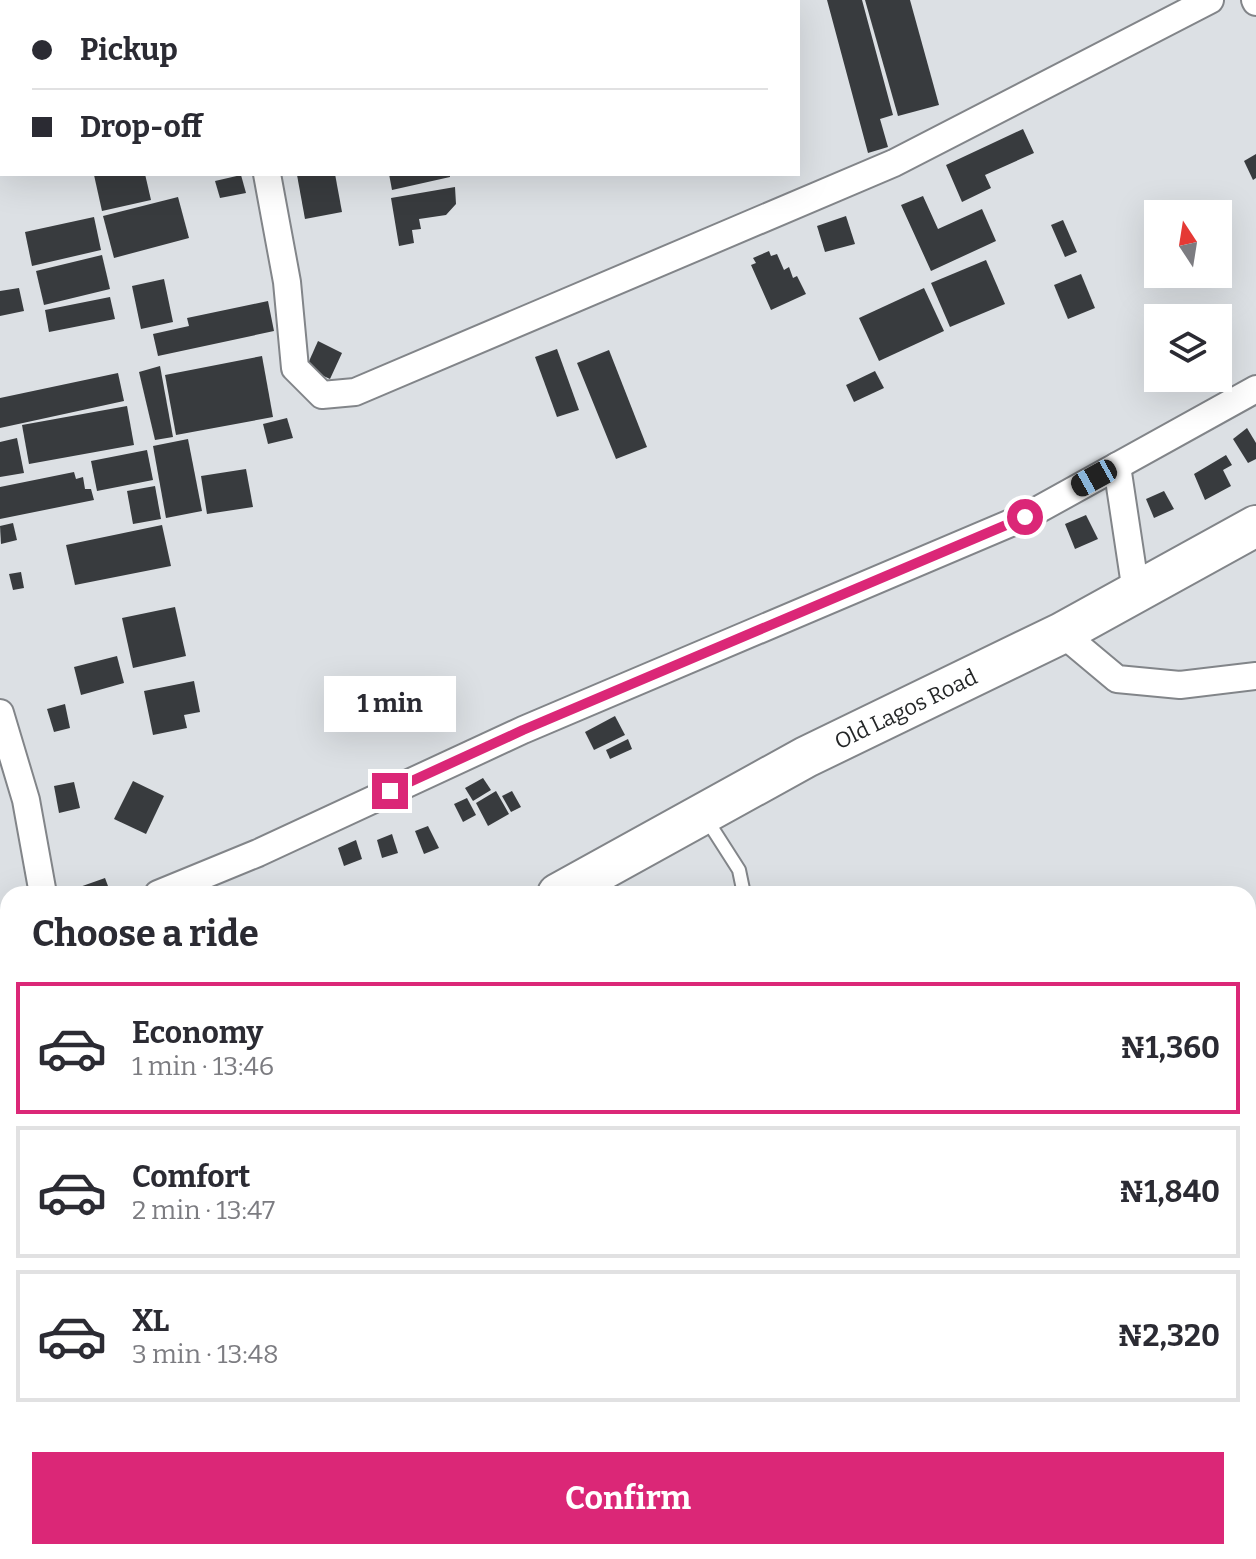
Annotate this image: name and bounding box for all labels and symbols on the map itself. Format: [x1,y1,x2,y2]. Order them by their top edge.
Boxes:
north arrow [1144,200,1232,288]
car [1067,456,1121,500]
route start [1007,499,1043,535]
street label: Old Lagos Road [830,663,982,755]
callout: 1 min [324,675,456,731]
route end [372,773,408,809]

